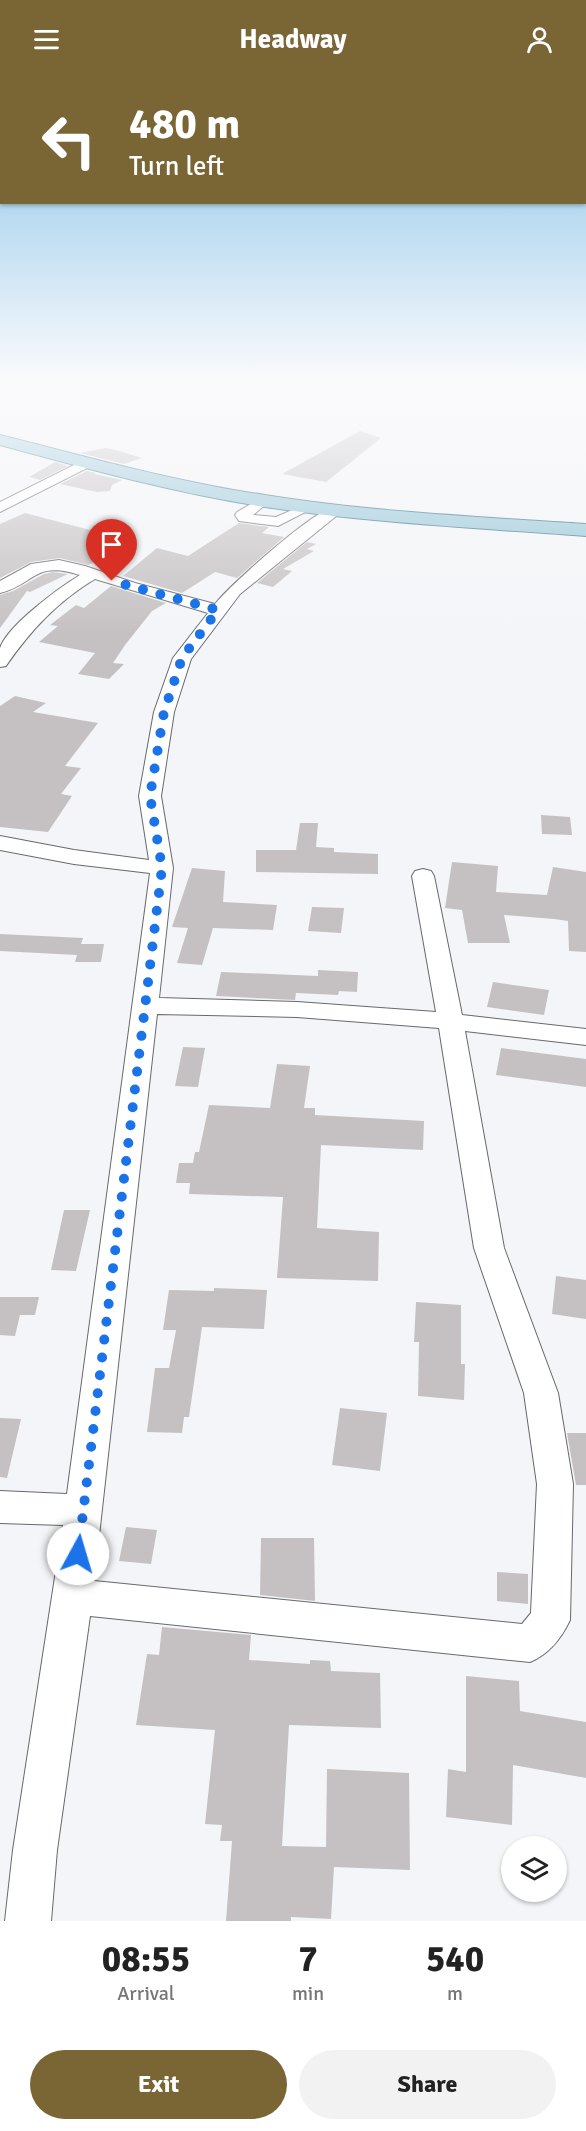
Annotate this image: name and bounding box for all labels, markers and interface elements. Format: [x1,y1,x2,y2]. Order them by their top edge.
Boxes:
icon: menu [30,23,63,56]
text: Headway [239,23,347,56]
icon: person [523,23,556,56]
text: 480 m [129,99,240,150]
icon: left [30,102,108,180]
text: Turn left [129,150,224,183]
pin [86,519,137,581]
icon: arrive [95,528,128,561]
position arrow [46,1522,110,1586]
map controls [501,1836,567,1902]
button: layers [501,1836,567,1902]
text: 08:55 [102,1937,190,1982]
text: 7 [298,1937,318,1982]
text: 540 [426,1937,484,1982]
text: Arrival [117,1981,175,2006]
text: min [292,1981,324,2006]
text: m [447,1981,463,2006]
button: Exit [30,2050,287,2119]
button: Share [299,2050,556,2119]

